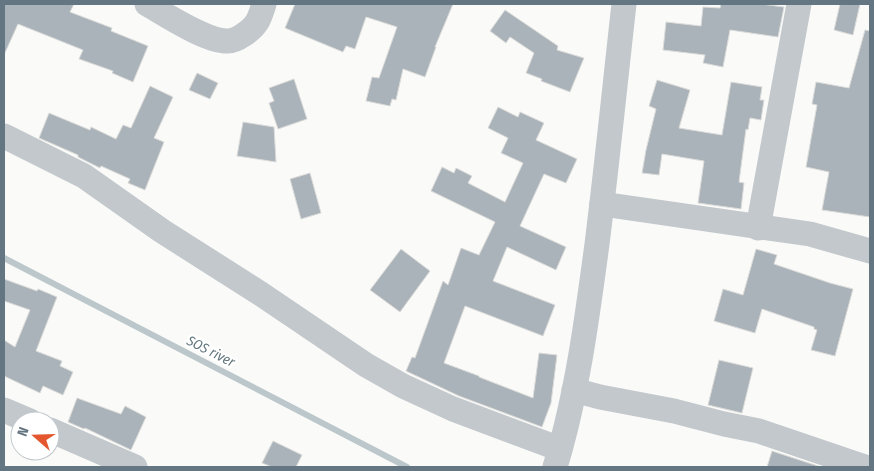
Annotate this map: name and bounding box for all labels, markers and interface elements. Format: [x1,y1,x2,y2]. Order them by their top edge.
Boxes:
water label: SOS river [183,332,239,371]
north arrow [10,411,60,461]
text: N [14,425,33,439]

